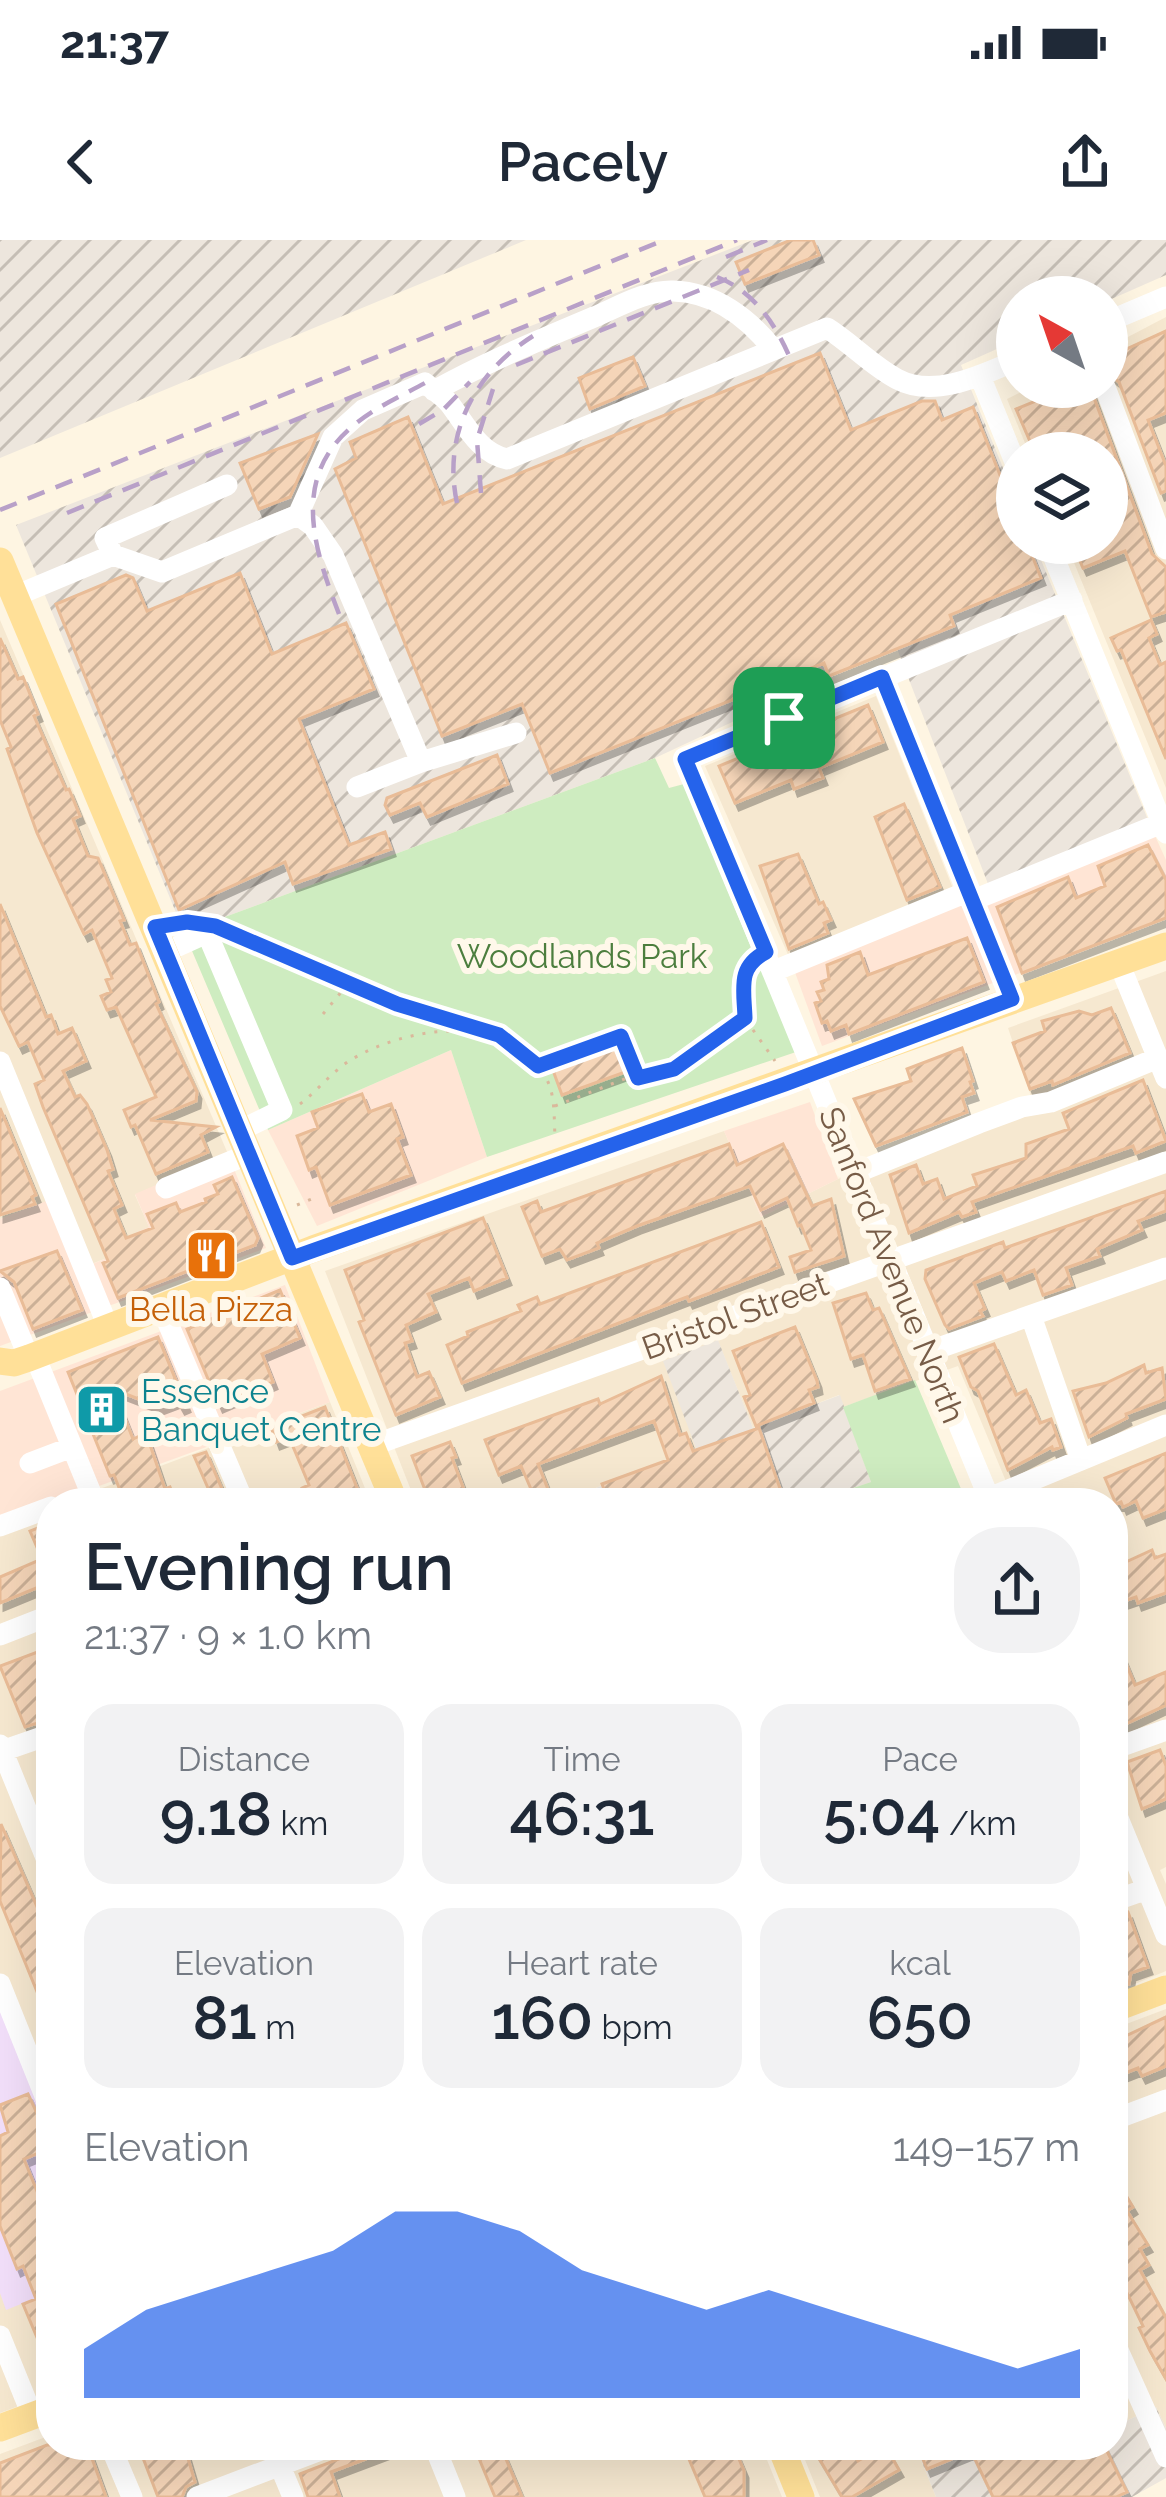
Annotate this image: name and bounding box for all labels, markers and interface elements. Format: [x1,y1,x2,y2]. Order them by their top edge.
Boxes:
text: 21:37 [60,16,169,69]
icon: back [48,129,114,195]
icon: share [1052,129,1118,195]
text: Pacely [498,130,668,194]
north arrow [996,276,1128,408]
map controls [996,276,1128,564]
button: layers [996,432,1128,564]
pin [733,667,835,769]
icon: arrive [751,685,817,751]
park label: Woodlands Park [457,937,708,976]
street label: Sanford Avenue North [811,1101,973,1429]
restaurant icon: Bella Pizza [183,1227,239,1283]
street label: Bristol Street [637,1264,833,1368]
place label: Bella Pizza [129,1290,293,1329]
place label: Essence Banquet Centre [141,1372,381,1449]
building icon: Essence Banquet Centre [74,1382,130,1438]
button: share [954,1527,1080,1653]
text: Evening run [84,1528,454,1605]
text: 21:37 · 9 × 1.0 km [84,1612,372,1658]
text: Distance [178,1740,310,1779]
text: Time [543,1740,621,1779]
text: Pace [882,1740,958,1779]
text: 9.18 [160,1779,272,1849]
text: 46:31 [510,1779,654,1849]
text: 5:04 [823,1779,940,1849]
text: km [272,1804,328,1843]
text: /km [940,1804,1017,1843]
text: Elevation [174,1944,314,1983]
text: Heart rate [506,1944,658,1983]
text: kcal [889,1944,951,1983]
text: 81 [192,1983,257,2053]
text: 160 [492,1983,593,2053]
text: 650 [867,1983,973,2053]
text: m [257,2008,296,2047]
text: bpm [593,2008,673,2047]
text: Elevation [84,2124,250,2170]
text: 149–157 m [893,2124,1080,2170]

